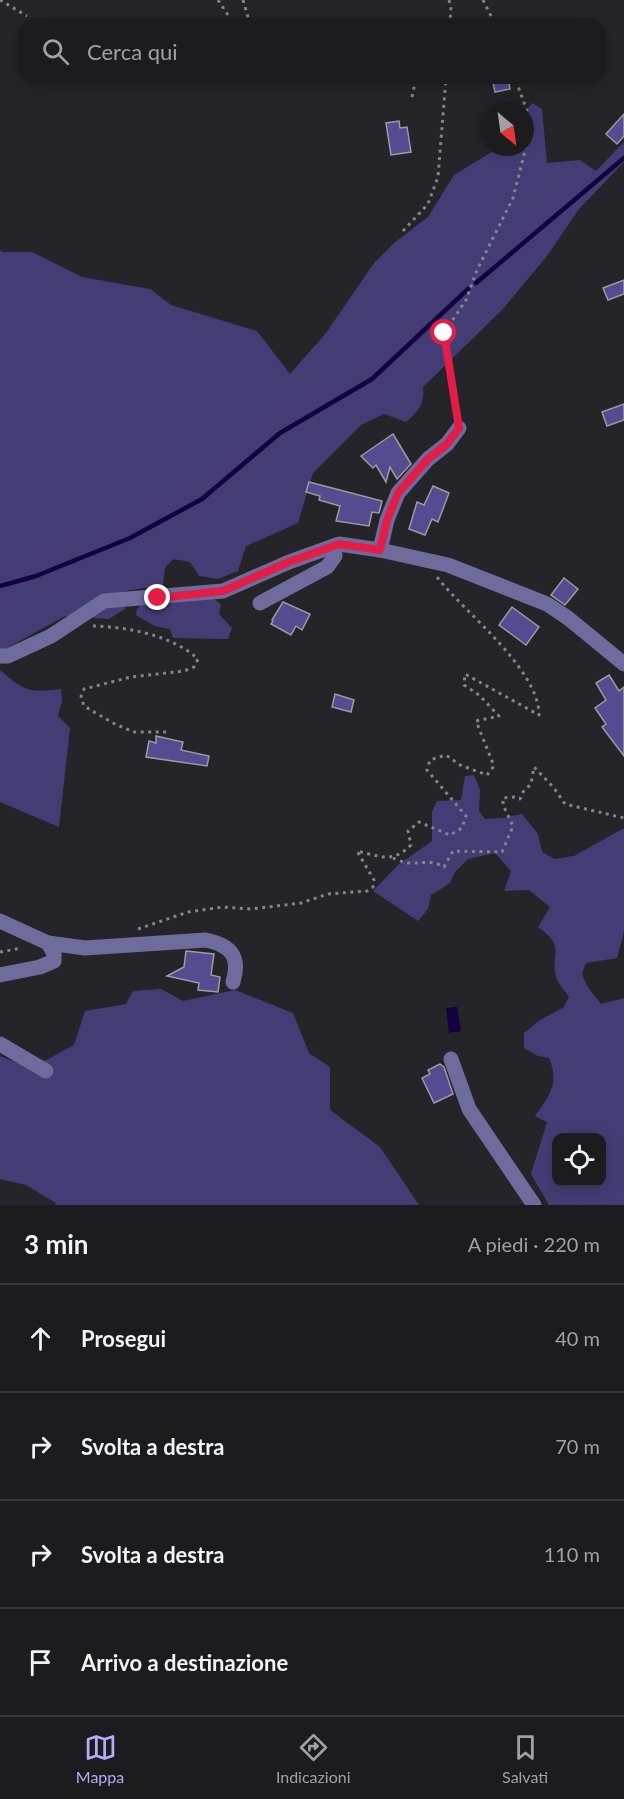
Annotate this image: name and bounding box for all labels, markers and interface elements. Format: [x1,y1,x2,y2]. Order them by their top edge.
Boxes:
search box [18,18,606,84]
icon: search [39,35,72,68]
text: Cerca qui [87,38,178,65]
north arrow [480,102,534,156]
route start [430,319,456,345]
route end [144,584,170,610]
map controls [552,1133,606,1187]
button: locate [552,1133,606,1187]
text: 3 min [24,1228,88,1260]
text: A piedi · 220 m [468,1232,600,1256]
icon: ahead [24,1322,57,1355]
text: Prosegui [81,1325,166,1352]
text: 40 m [555,1326,600,1350]
icon: right [24,1430,57,1463]
text: Svolta a destra [81,1433,224,1460]
text: 70 m [555,1434,600,1458]
icon: right [24,1538,57,1571]
text: Svolta a destra [81,1541,224,1568]
text: 110 m [544,1542,600,1566]
icon: arrive [24,1646,57,1679]
text: Arrivo a destinazione [81,1649,288,1676]
tab: Mappa [76,1731,124,1786]
tab: Indicazioni [276,1731,350,1786]
tab: Salvati [502,1731,548,1786]

